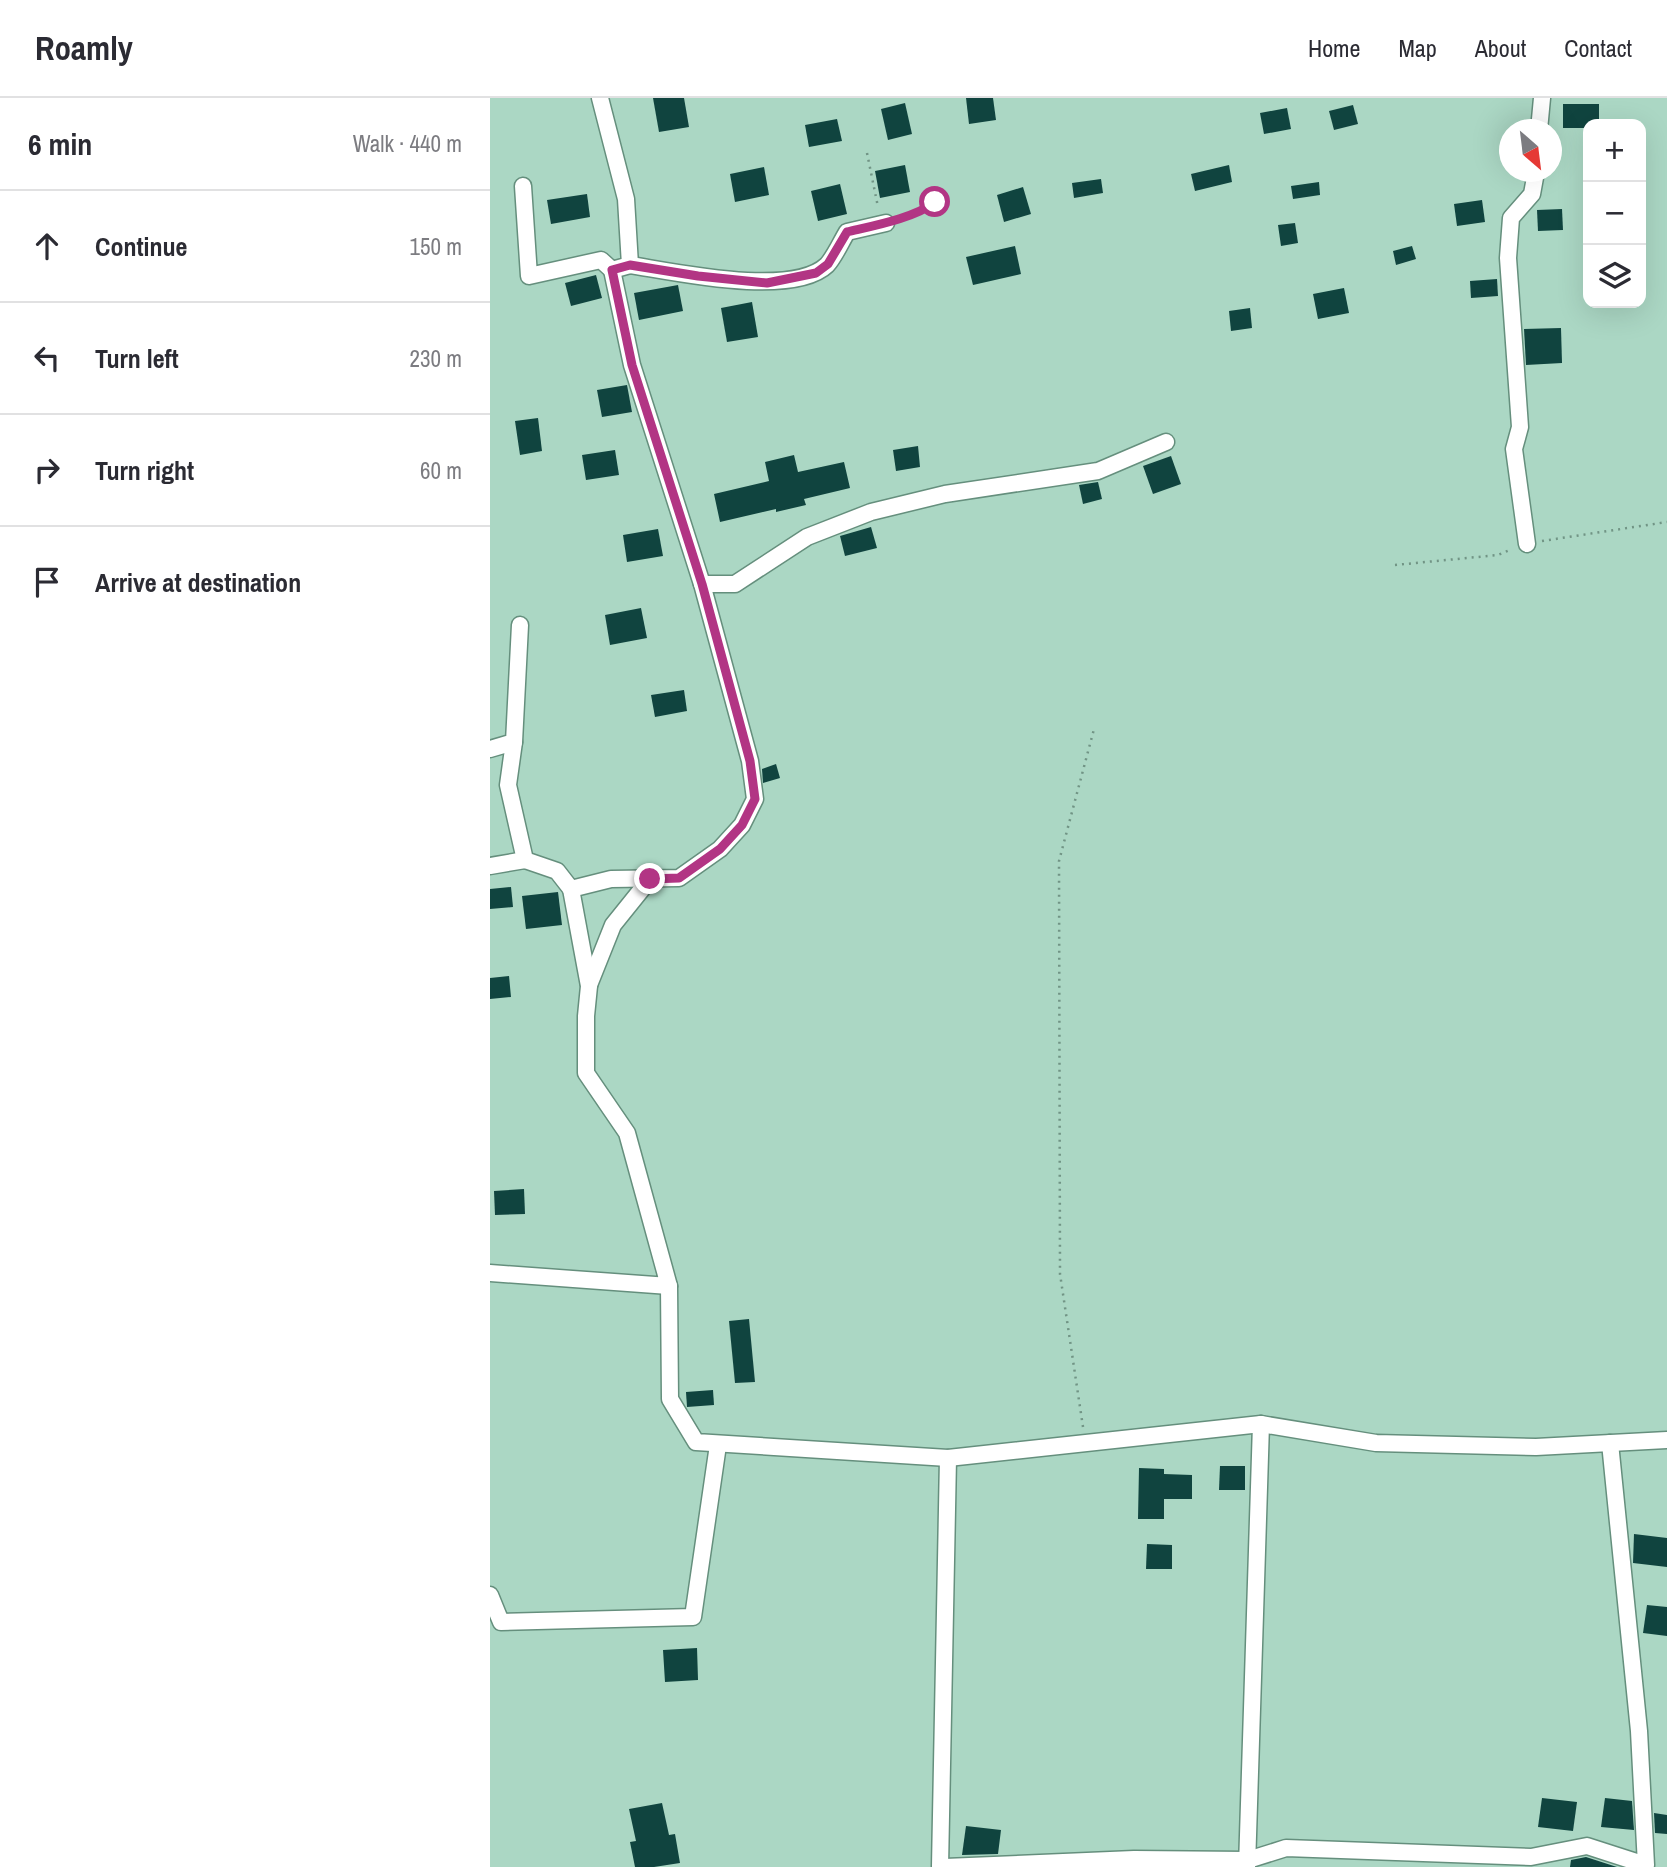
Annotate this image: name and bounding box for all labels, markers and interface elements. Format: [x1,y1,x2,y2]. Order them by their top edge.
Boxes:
text: Roamly [35,26,133,70]
text: Home [1308,32,1360,64]
text: Map [1398,32,1437,64]
text: About [1475,32,1526,64]
text: Contact [1564,32,1632,64]
north arrow [1499,119,1562,182]
map controls [1583,119,1646,308]
button: + [1583,119,1646,182]
text: 6 min [28,124,92,164]
text: Walk · 440 m [353,128,462,159]
button: − [1583,182,1646,245]
route start [919,186,950,217]
icon: ahead [28,227,66,265]
text: Continue [95,229,187,264]
text: 150 m [410,231,462,262]
button: layers [1583,245,1646,308]
icon: left [28,339,66,377]
text: Turn left [95,341,179,376]
text: 230 m [410,343,462,374]
icon: right [28,451,66,489]
text: Turn right [95,453,194,488]
text: 60 m [420,455,462,486]
icon: arrive [28,563,66,601]
text: Arrive at destination [95,565,301,600]
route end [634,863,665,894]

